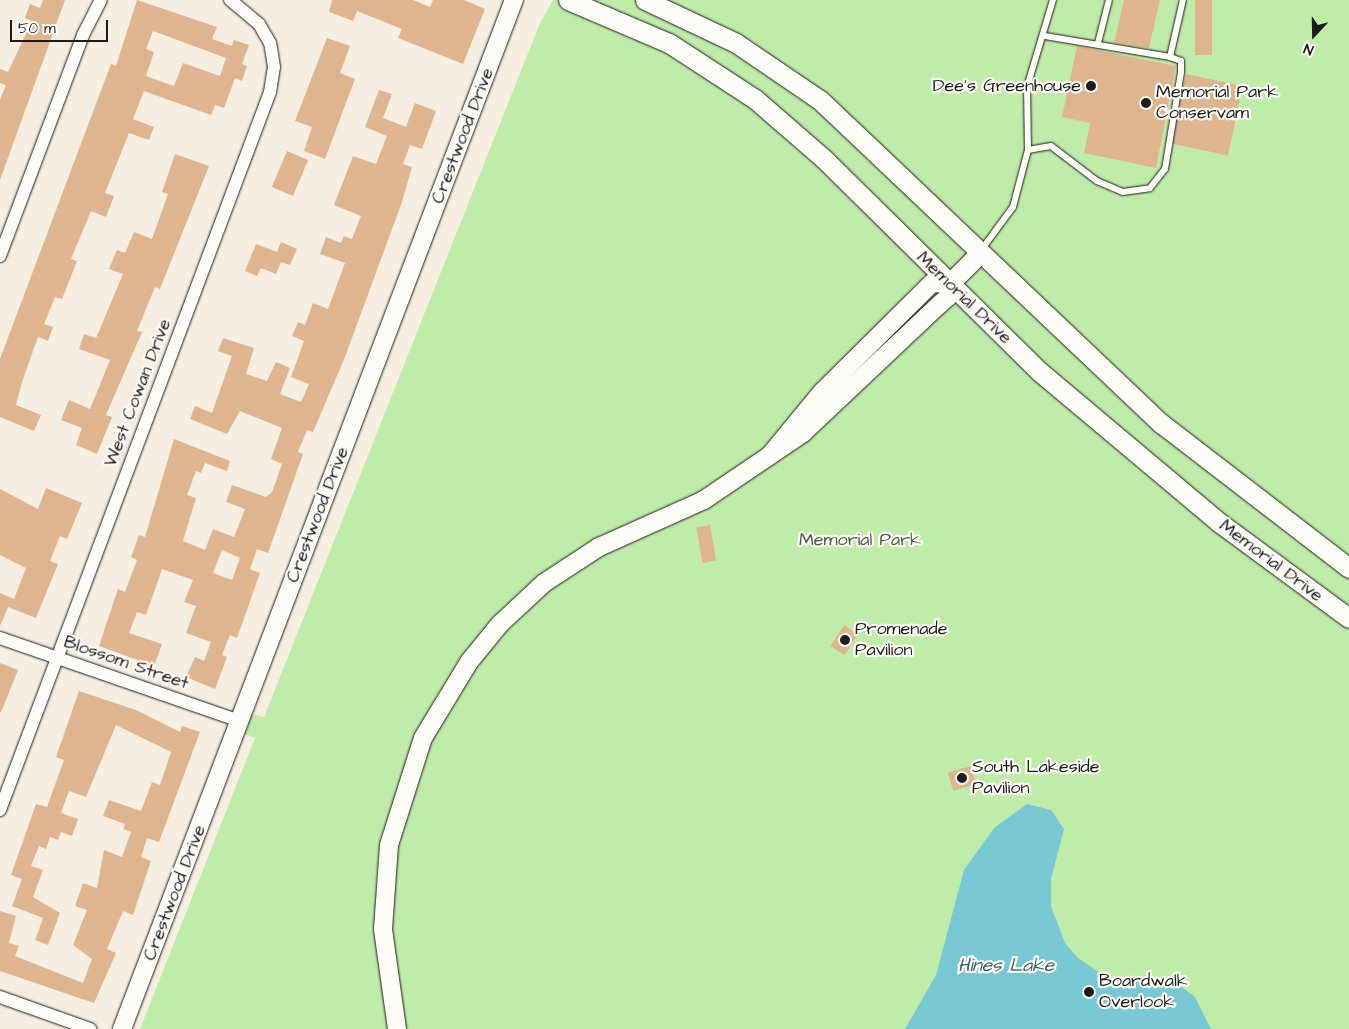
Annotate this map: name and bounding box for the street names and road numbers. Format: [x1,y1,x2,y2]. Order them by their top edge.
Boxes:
street label: Crestwood Drive [427,65,499,207]
street label: Memorial Drive [912,247,1016,349]
street label: West Cowan Drive [100,316,176,470]
street label: Crestwood Drive [282,444,354,586]
street label: Memorial Drive [1215,515,1327,607]
street label: Blossom Street [61,632,191,694]
street label: Crestwood Drive [139,822,211,964]

